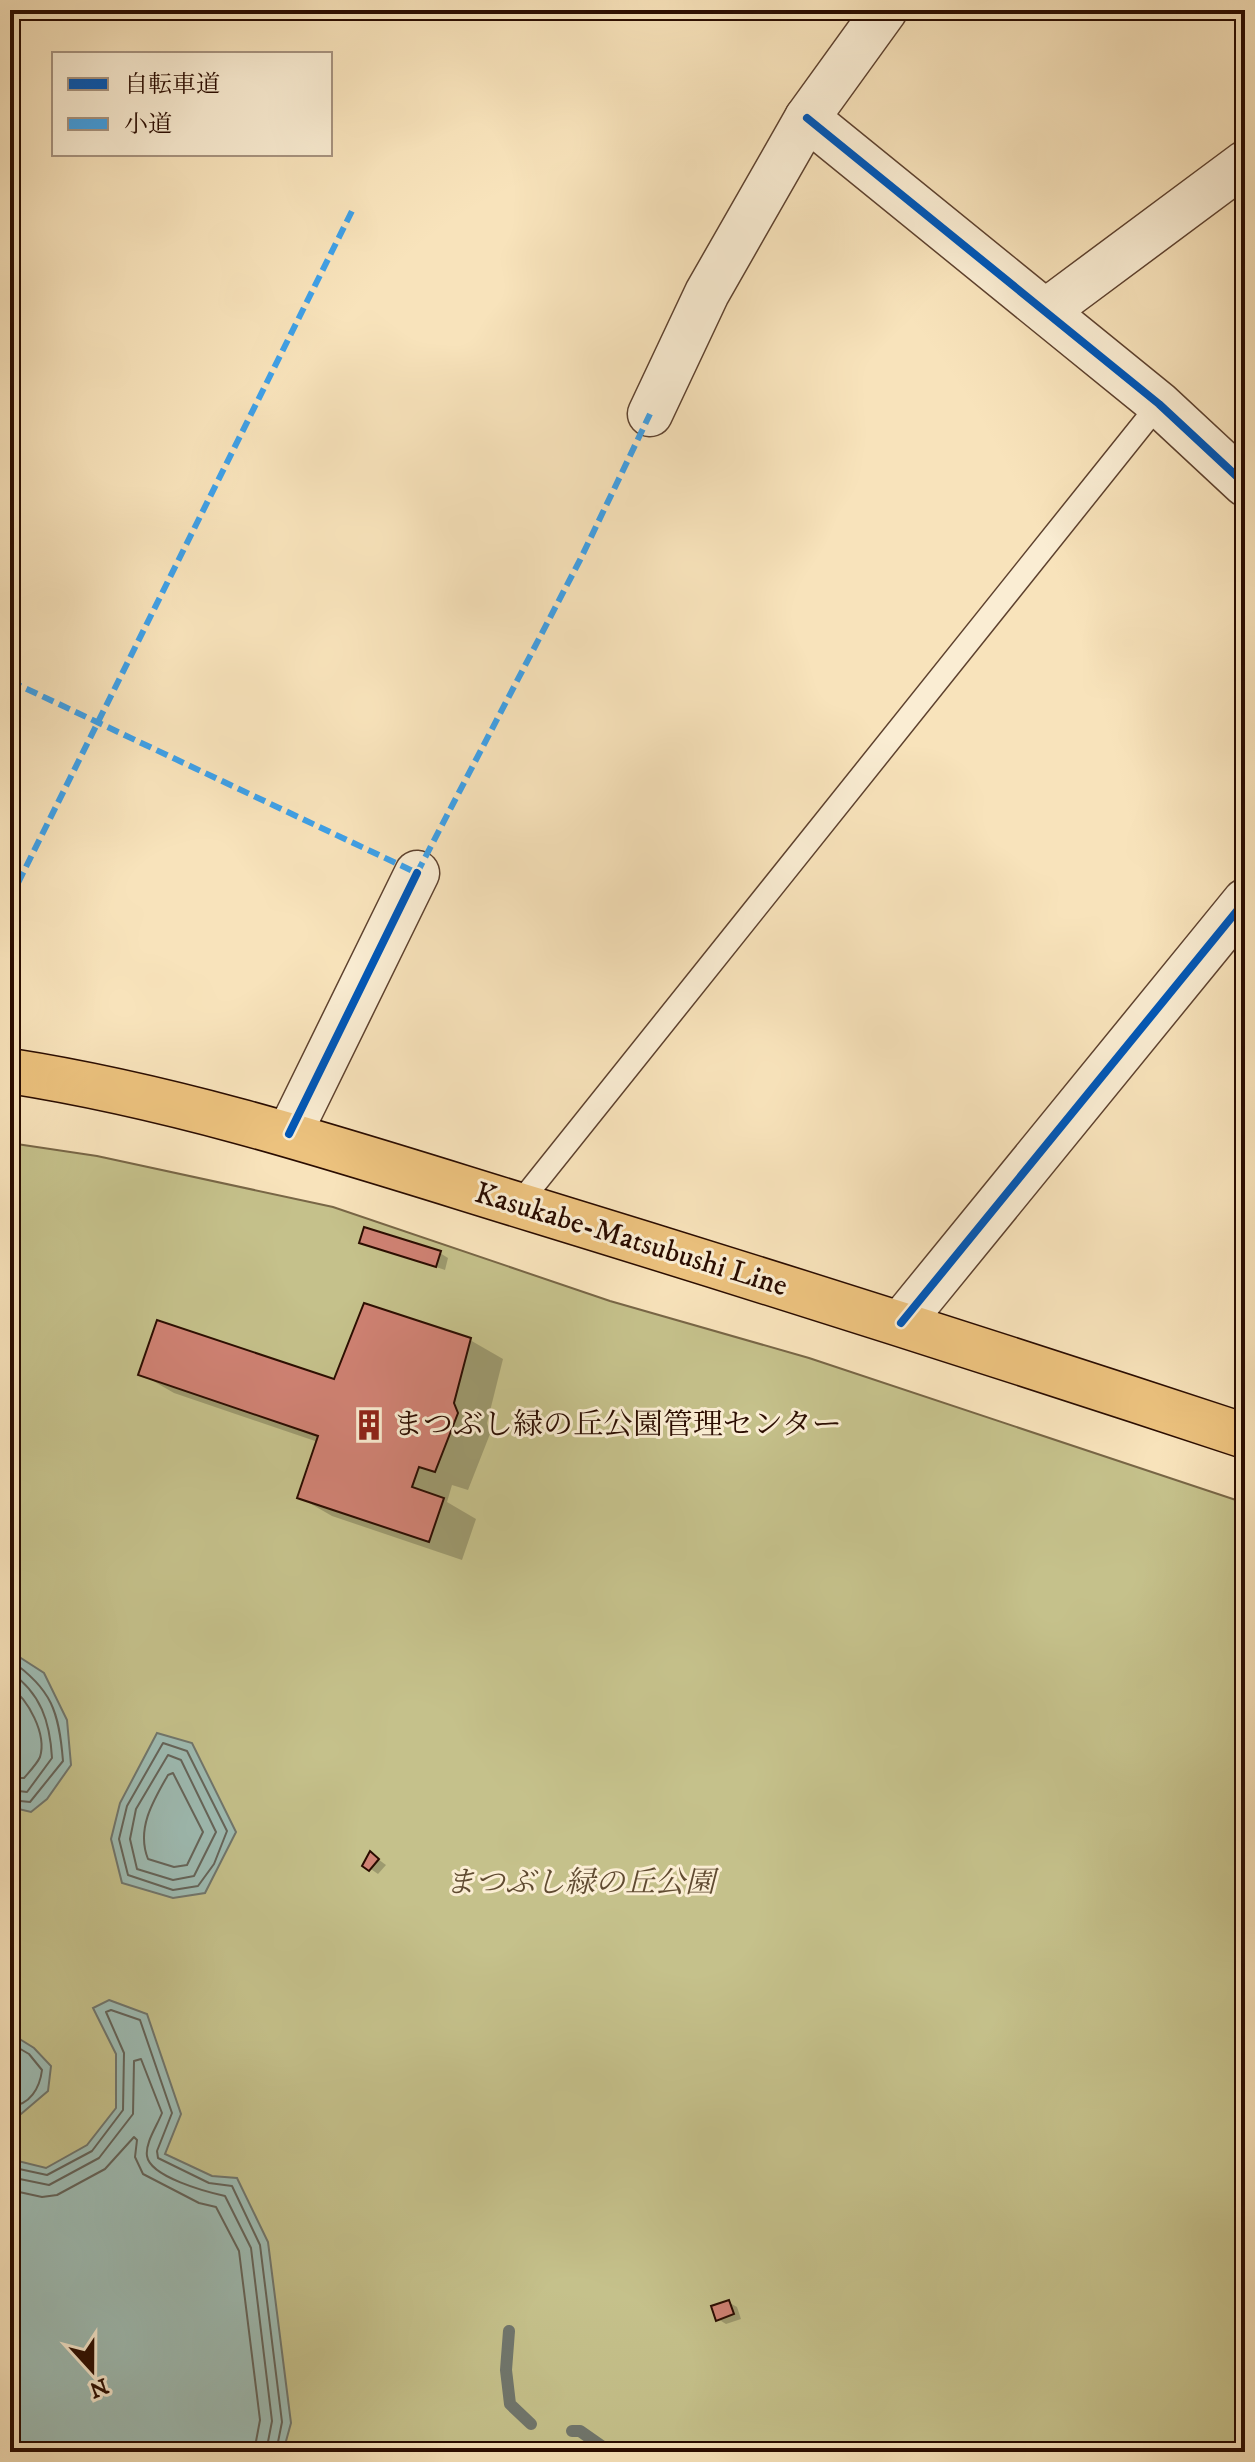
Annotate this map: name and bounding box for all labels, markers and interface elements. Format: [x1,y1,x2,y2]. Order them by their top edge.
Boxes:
legend [52,52,332,156]
text: 自転車道 [124,70,220,100]
text: 小道 [124,110,172,140]
street label: Kasukabe-Matsubushi Line [470,1175,792,1305]
place label: まつぶし緑の丘公園管理センター [393,1407,842,1444]
building icon: まつぶし緑の丘公園管理センター [352,1408,386,1442]
park label: まつぶし緑の丘公園 [445,1865,720,1902]
north arrow [52,2330,132,2410]
text: N [85,2371,112,2403]

